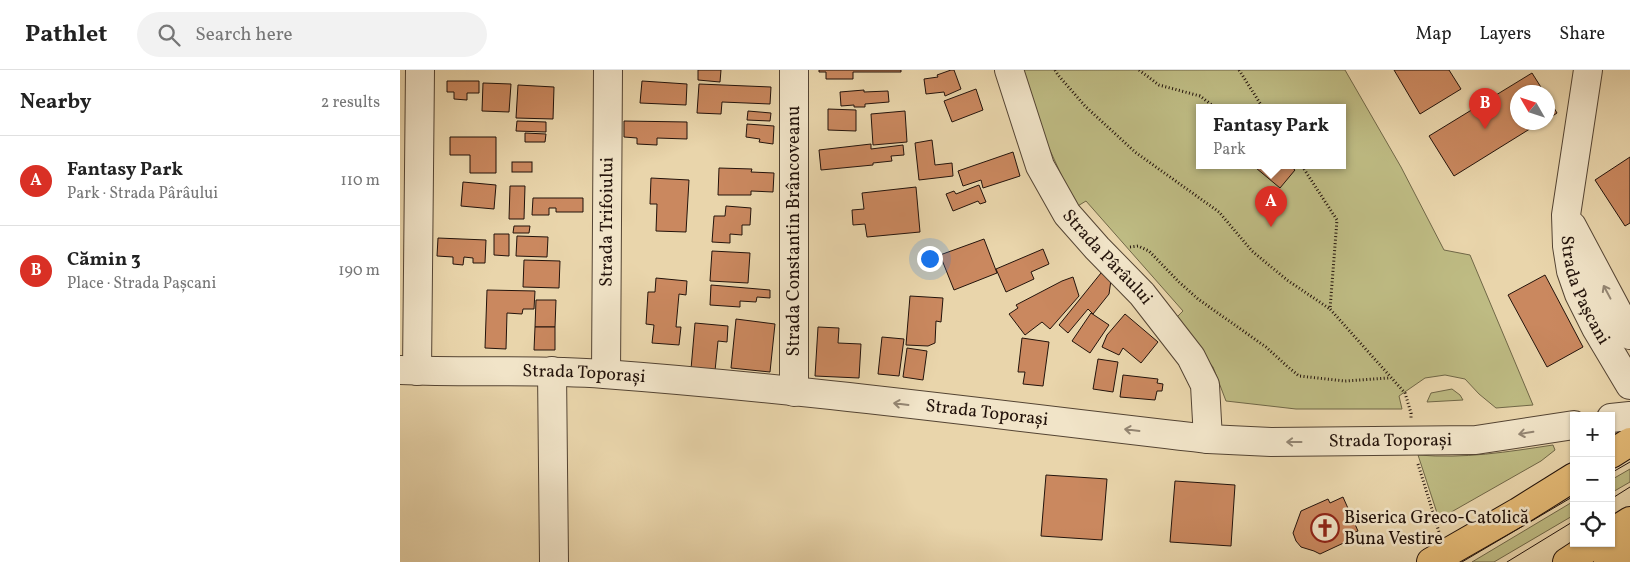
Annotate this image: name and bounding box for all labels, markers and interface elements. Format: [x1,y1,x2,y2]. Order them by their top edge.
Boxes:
search box [137,12,487,57]
text: Pathlet [25,18,107,52]
icon: search [155,21,183,49]
text: Search here [195,22,293,48]
text: Map [1415,22,1451,47]
text: Layers [1479,22,1531,47]
text: Share [1559,22,1605,47]
north arrow [1510,85,1555,130]
text: Nearby [20,88,91,117]
pin: B [1469,88,1501,129]
text: 2 results [321,92,380,114]
popup [1196,104,1346,169]
street label: Strada Constantin Brâncoveanu [782,106,807,357]
text: Fantasy Park [1213,113,1329,139]
text: Park [1213,139,1246,161]
text: Fantasy Park [67,157,183,183]
street label: Strada Trifoiului [594,157,620,287]
text: A [30,170,42,192]
text: 110 m [341,170,380,192]
text: Park · Strada Pârâului [67,183,218,205]
pin: A [1255,186,1287,227]
street label: Strada Pârâului [1056,204,1158,310]
street label: Strada Pașcani [1554,235,1616,349]
your location [917,246,943,272]
text: Cămin 3 [67,247,141,273]
text: B [31,260,41,282]
text: 190 m [338,260,380,282]
text: Place · Strada Pașcani [67,273,216,295]
one-way arrow [1601,286,1611,300]
street label: Strada Toporași [522,359,647,390]
street label: Strada Toporași [924,393,1050,433]
one-way arrow [893,399,909,409]
map controls [1570,412,1615,547]
button: + [1570,412,1615,457]
one-way arrow [1124,425,1140,435]
street label: Strada Toporași [1329,428,1452,454]
one-way arrow [1518,428,1534,438]
one-way arrow [1286,437,1302,447]
button: − [1570,457,1615,502]
button: locate [1570,502,1615,547]
place label: Biserica Greco-Catolică Buna Vestire [1344,506,1529,552]
church icon: Biserica Greco-Catolică Buna Vestire [1310,513,1340,543]

